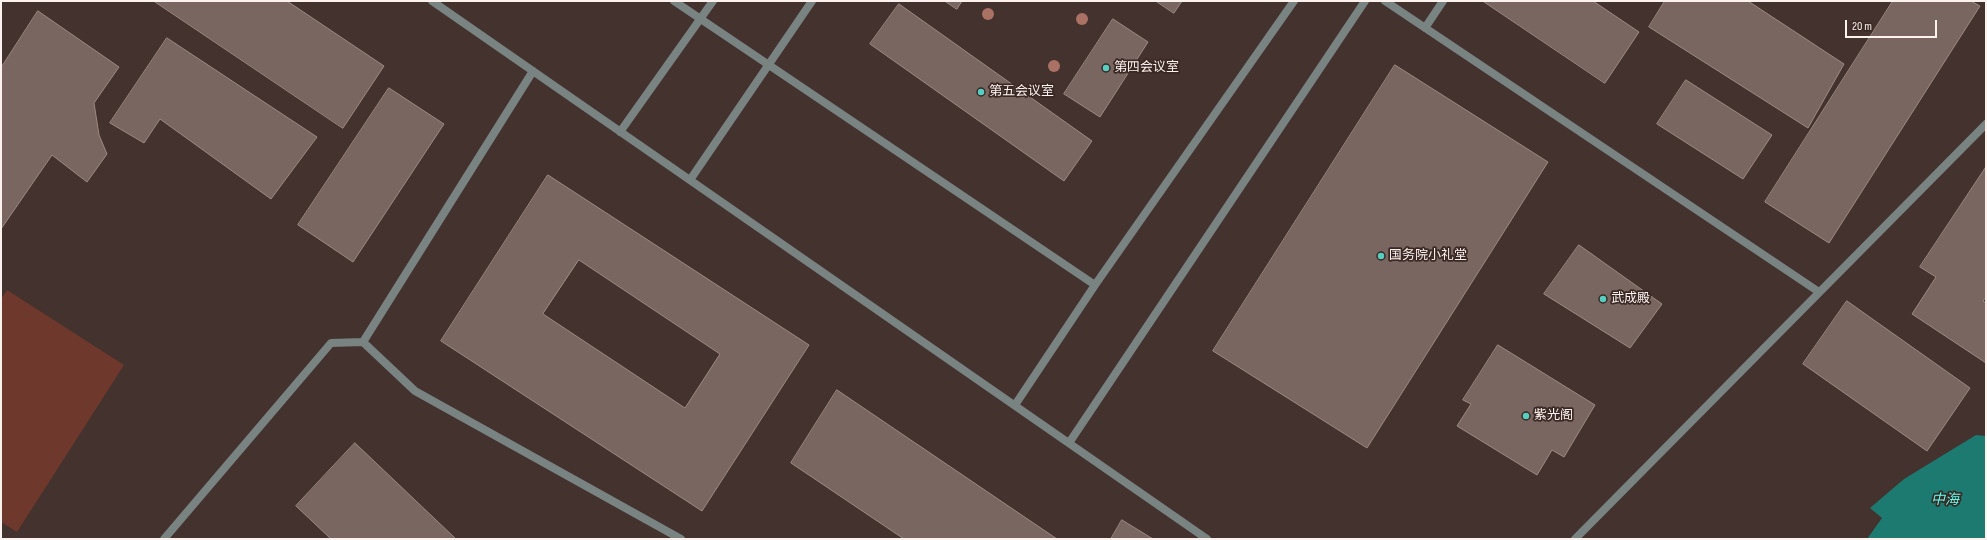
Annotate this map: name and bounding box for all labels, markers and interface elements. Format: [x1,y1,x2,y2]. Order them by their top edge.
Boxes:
scale bar [1847,12,1939,38]
text: 20 m [1852,19,1872,34]
place label: 第四会议室 [1114,60,1179,76]
marker: 第四会议室 [1101,63,1111,73]
place label: 第五会议室 [989,84,1054,100]
marker: 第五会议室 [976,87,986,97]
place label: 国务院小礼堂 [1389,248,1467,264]
marker: 国务院小礼堂 [1376,251,1386,261]
place label: 武成殿 [1611,291,1650,307]
marker: 武成殿 [1598,294,1608,304]
place label: 紫光阁 [1534,408,1573,424]
marker: 紫光阁 [1521,411,1531,421]
water label: 中海 [1931,492,1959,508]

